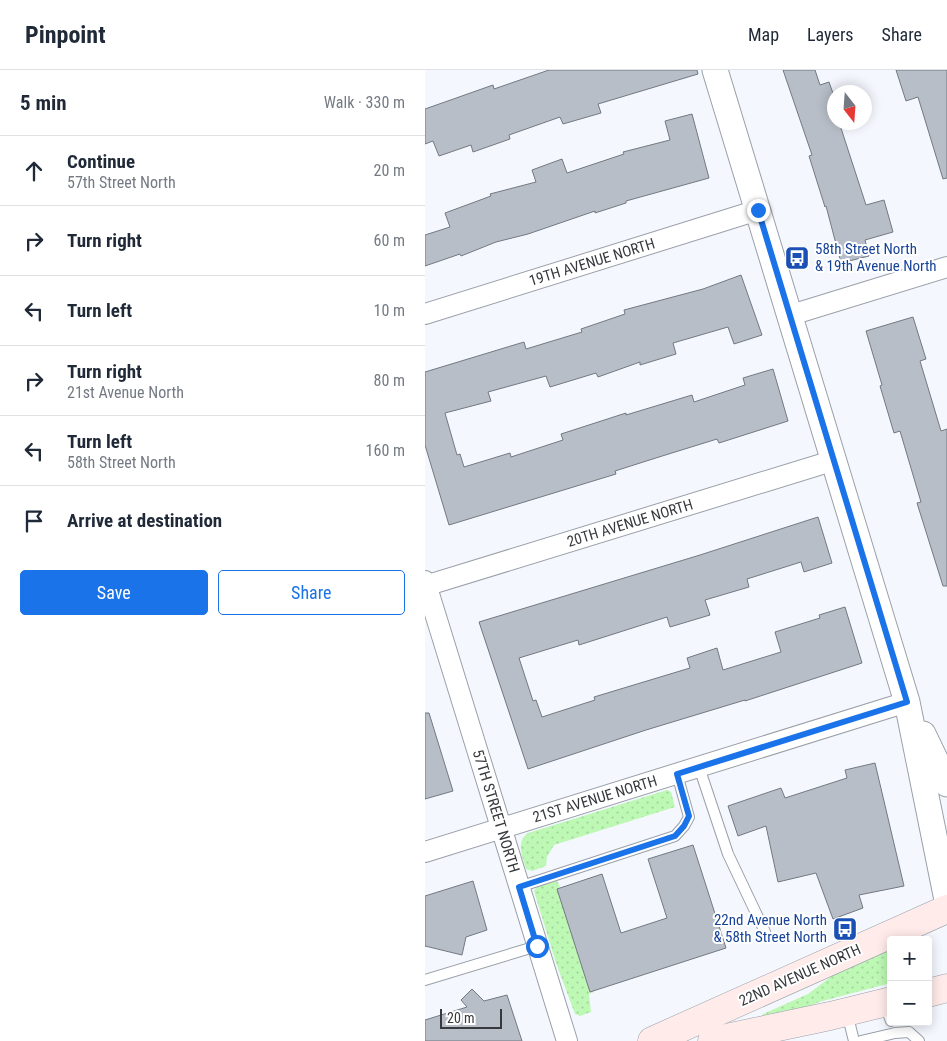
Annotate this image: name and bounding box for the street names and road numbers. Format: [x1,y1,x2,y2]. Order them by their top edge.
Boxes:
street label: 19TH AVENUE NORTH [527,234,657,290]
street label: 20TH AVENUE NORTH [565,495,695,551]
street label: 57TH STREET NORTH [469,747,523,875]
street label: 21ST AVENUE NORTH [531,772,659,826]
street label: 22ND AVENUE NORTH [736,940,864,1010]

